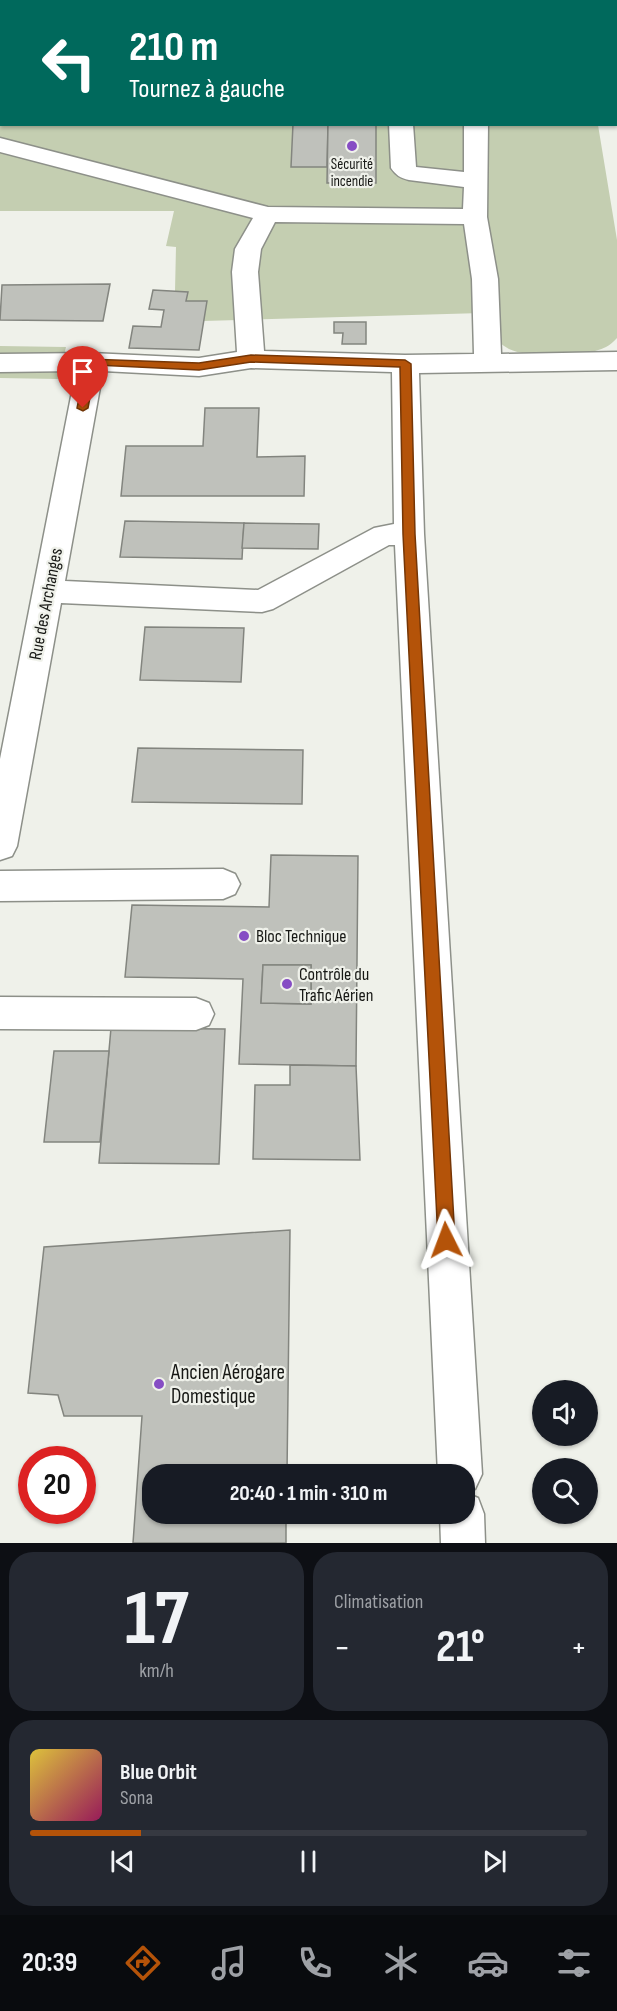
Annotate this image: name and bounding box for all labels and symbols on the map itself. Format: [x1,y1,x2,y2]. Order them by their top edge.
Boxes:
marker: Sécurité incendie [345,139,359,153]
place label: Sécurité incendie [331,155,373,191]
pin [57,346,108,408]
street label: Rue des Archanges [25,546,67,662]
place label: Bloc Technique [256,926,346,947]
marker: Bloc Technique [237,929,251,943]
place label: Contrôle du Trafic Aérien [299,964,373,1006]
marker: Contrôle du Trafic Aérien [280,977,294,991]
position arrow [414,1208,478,1272]
place label: Ancien Aérogare Domestique [170,1360,285,1409]
marker: Ancien Aérogare Domestique [152,1377,166,1391]
speed limit sign: 20 [18,1446,96,1524]

